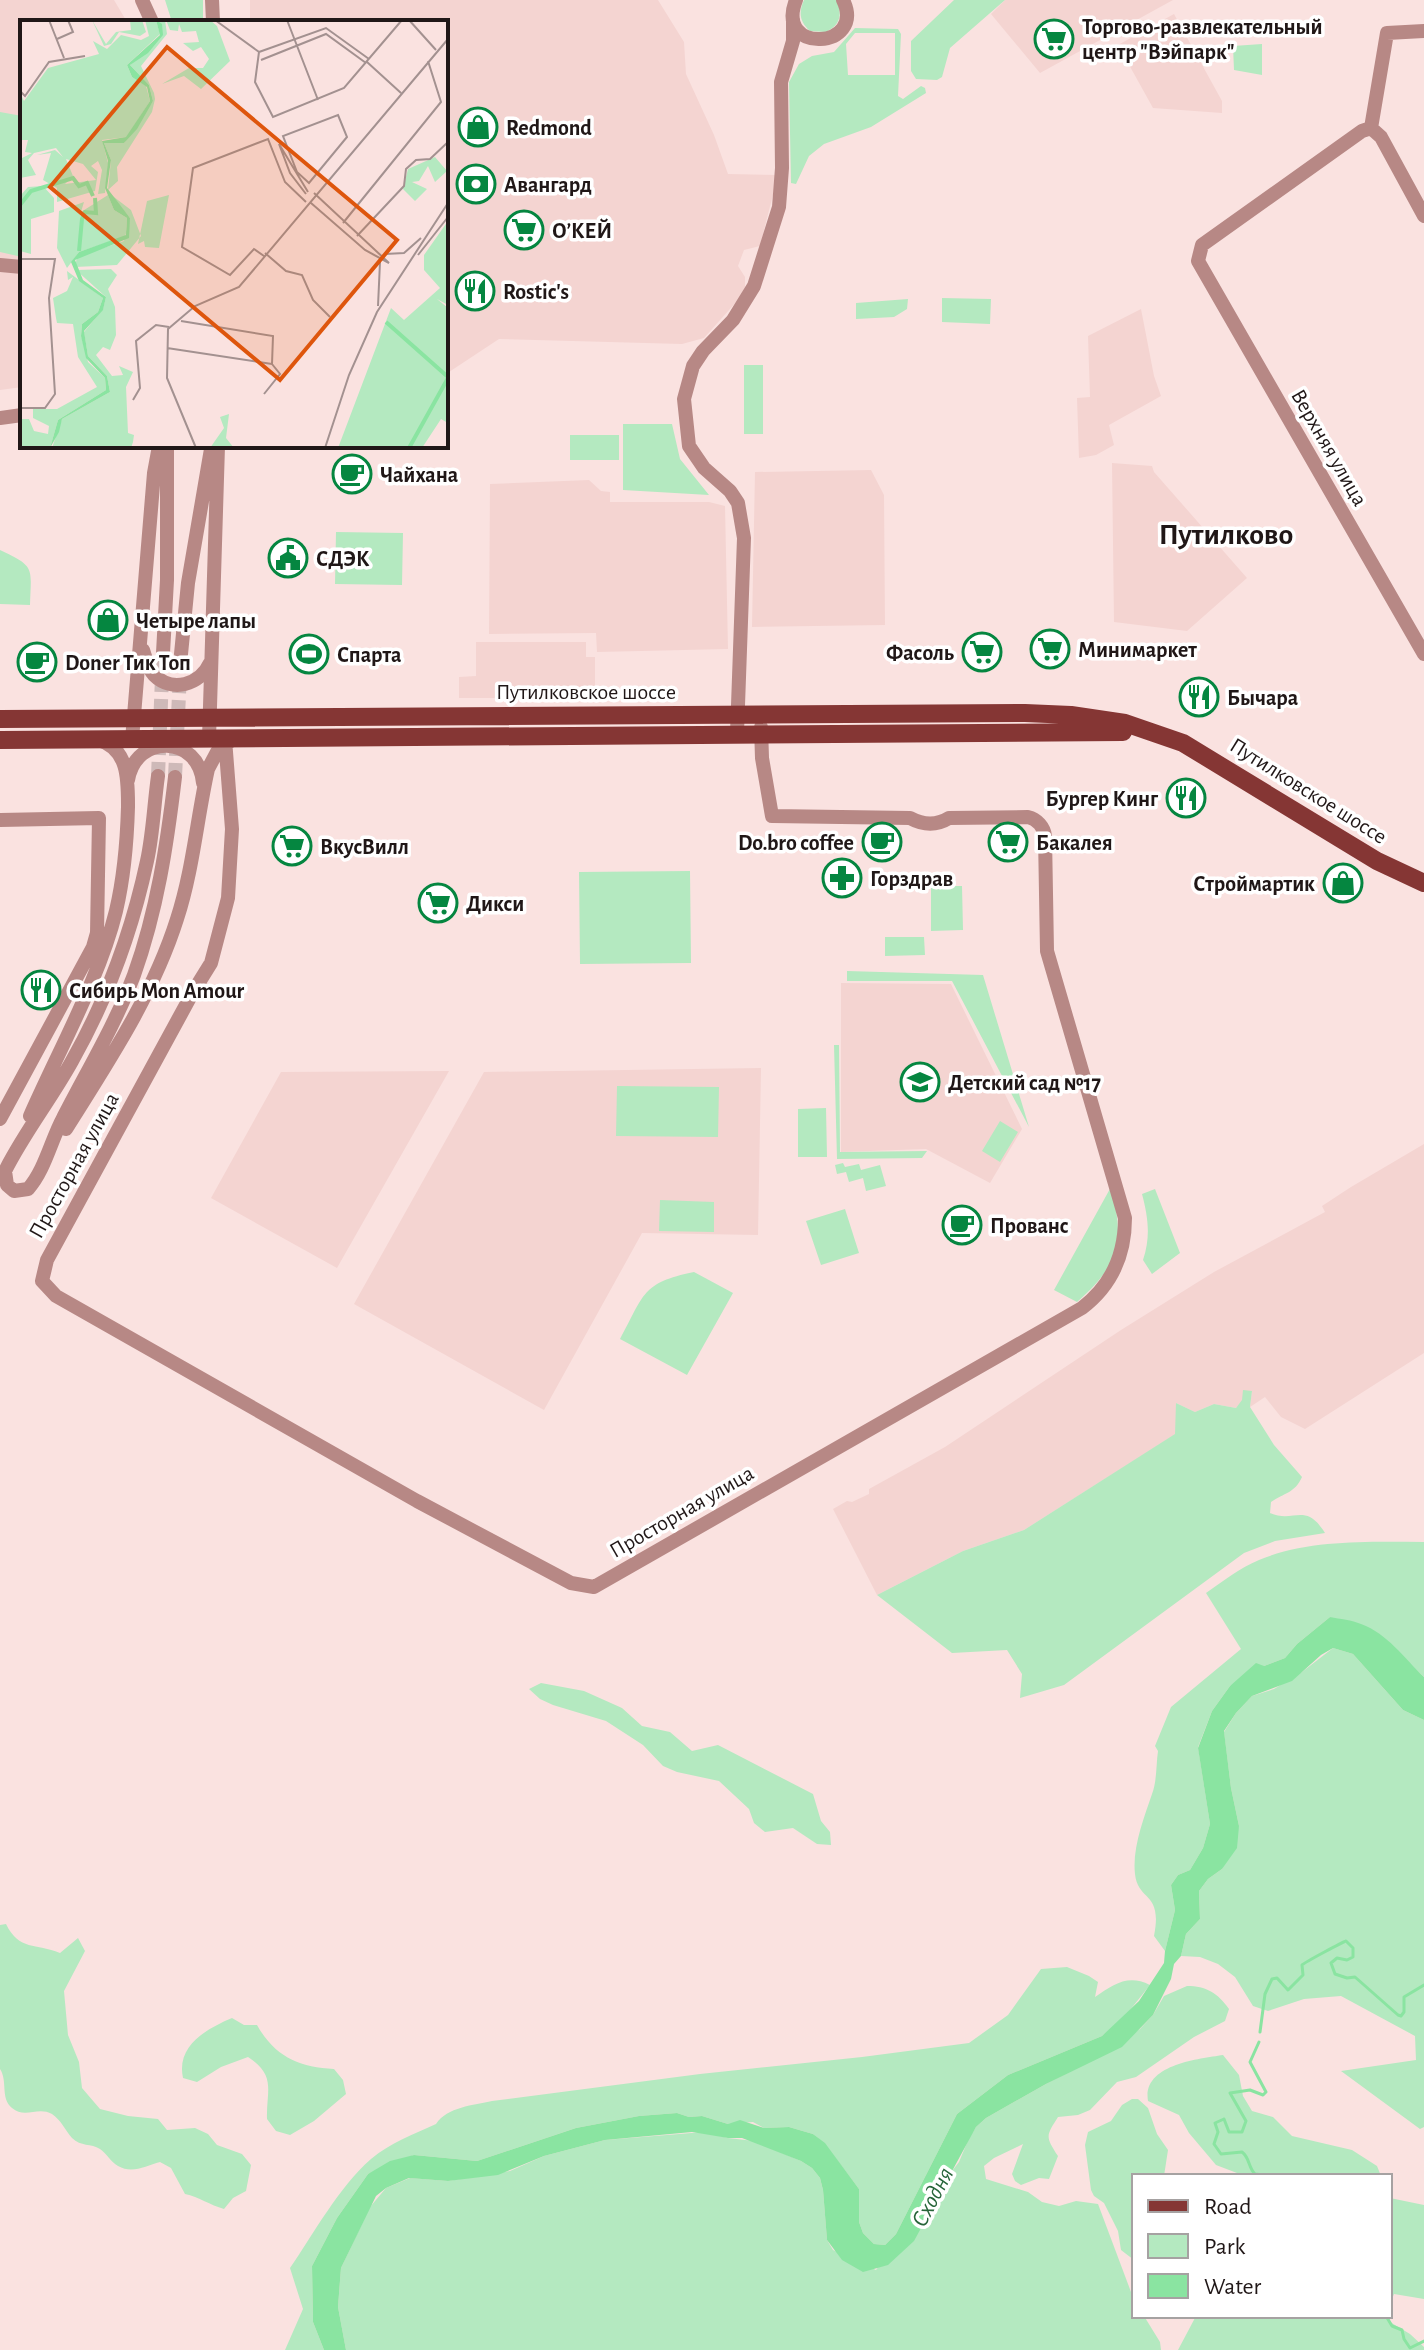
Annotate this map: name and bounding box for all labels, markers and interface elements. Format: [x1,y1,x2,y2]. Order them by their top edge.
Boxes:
place label: Торгово-развлекательный центр "Вэйпарк" [1082,16,1323,63]
supermarket icon: Торгово-развлекательный центр "Вэйпарк" [1033,18,1075,60]
inset map [20,20,448,448]
shop icon: Redmond [457,106,499,148]
place label: Redmond [506,117,592,139]
bank icon: Авангард [455,163,497,205]
place label: Авангард [504,174,592,196]
supermarket icon: О’КЕЙ [503,209,545,251]
place label: О’КЕЙ [552,218,612,242]
restaurant icon: Rostic's [454,270,496,312]
place label: Rostic's [503,281,569,303]
street label: Верхняя улица [1287,385,1371,510]
cafe icon: Чайхана [331,453,373,495]
place label: Чайхана [380,464,458,486]
district label: Путилково [1159,520,1293,550]
public building icon: СДЭК [267,537,309,579]
place label: СДЭК [316,548,370,570]
shop icon: Четыре лапы [87,599,129,641]
place label: Четыре лапы [136,610,256,632]
supermarket icon: Минимаркет [1029,628,1071,670]
supermarket icon: Фасоль [961,631,1003,673]
sports icon: Спарта [288,633,330,675]
place label: Минимаркет [1078,639,1197,661]
cafe icon: Doner Тик Топ [16,641,58,683]
place label: Фасоль [886,642,955,664]
place label: Спарта [337,644,401,666]
place label: Doner Тик Топ [65,652,191,674]
restaurant icon: Бычара [1178,676,1220,718]
street label: Путилковское шоссе [496,681,676,703]
place label: Бычара [1227,687,1298,709]
street label: Путилковское шоссе [1226,734,1391,848]
restaurant icon: Бургер Кинг [1165,777,1207,819]
place label: Бургер Кинг [1045,788,1159,811]
cafe icon: Do.bro coffee [861,821,903,863]
supermarket icon: Бакалея [987,821,1029,863]
supermarket icon: ВкусВилл [271,825,313,867]
place label: Do.bro coffee [738,832,854,854]
place label: Бакалея [1036,832,1113,854]
place label: ВкусВилл [320,836,409,859]
pharmacy icon: Горздрав [821,857,863,899]
shop icon: Строймартик [1322,862,1364,904]
place label: Горздрав [870,868,953,890]
place label: Строймартик [1193,873,1315,895]
supermarket icon: Дикси [417,882,459,924]
place label: Дикси [466,893,524,915]
restaurant icon: Сибирь Mon Amour [20,969,62,1011]
place label: Сибирь Mon Amour [69,980,245,1002]
school or university icon: Детский сад №17 [899,1061,941,1103]
place label: Детский сад №17 [948,1072,1101,1094]
street label: Просторная улица [25,1089,123,1242]
cafe icon: Прованс [941,1204,983,1246]
place label: Прованс [990,1215,1069,1237]
street label: Просторная улица [606,1462,757,1562]
water label: Сходня [907,2164,958,2231]
legend [1132,2174,1392,2318]
text: Road [1204,2195,1252,2219]
text: Park [1204,2235,1245,2259]
text: Water [1204,2275,1262,2299]

